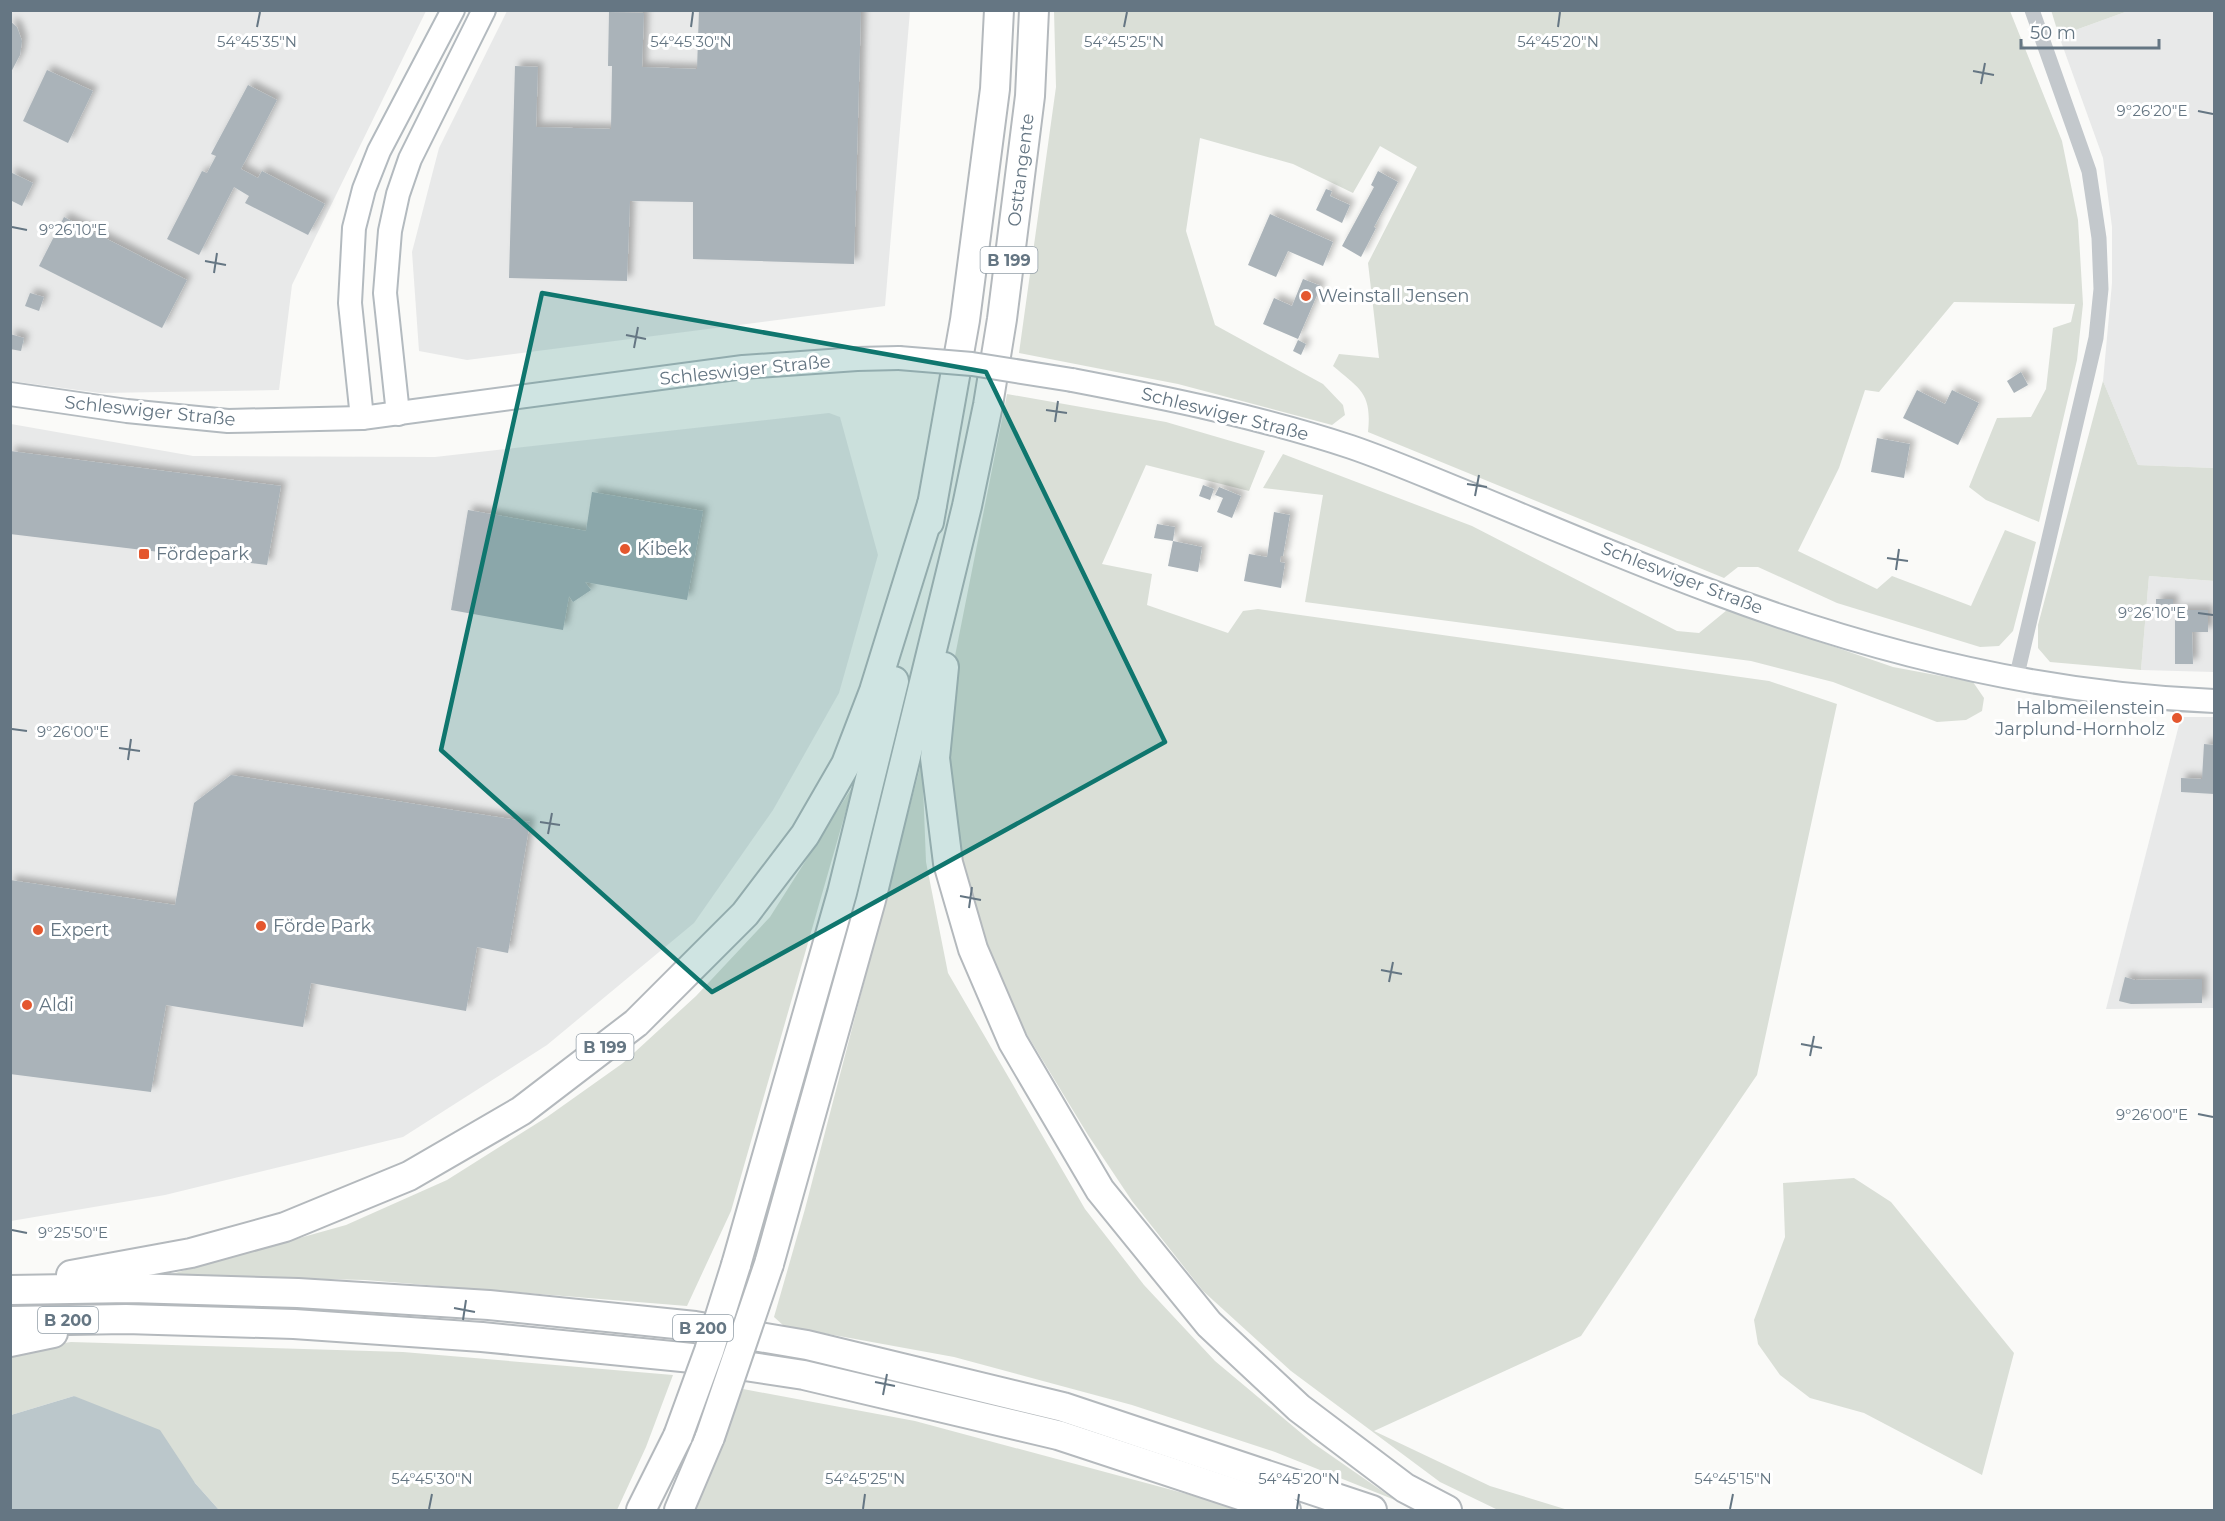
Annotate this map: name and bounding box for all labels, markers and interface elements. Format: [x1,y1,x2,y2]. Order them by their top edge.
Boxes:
scale bar [2021,12,2159,50]
text: 50 m [2030,22,2076,44]
text: 54°45'35"N [217,32,297,51]
text: 54°45'30"N [650,32,732,51]
text: 54°45'25"N [1084,32,1164,51]
text: 54°45'20"N [1517,32,1599,51]
text: 9°26'20"E [2117,101,2187,120]
street label: Osttangente [1003,112,1039,228]
text: 9°26'10"E [39,220,107,239]
road number: B 199 [980,247,1038,273]
place label: Weinstall Jensen [1318,285,1470,307]
marker: Weinstall Jensen [1299,289,1313,303]
street label: Schleswiger Straße [658,350,832,390]
street label: Schleswiger Straße [1139,383,1311,445]
street label: Schleswiger Straße [63,391,237,431]
street label: Schleswiger Straße [1598,537,1766,619]
place label: Kibek [637,538,689,560]
marker: Kibek [618,542,632,556]
place label: Fördepark [156,543,249,565]
marker: Fördepark [137,547,151,561]
text: 9°26'10"E [2118,603,2186,622]
place label: Halbmeilenstein Jarplund-Hornholz [1994,697,2165,740]
marker: Halbmeilenstein Jarplund-Hornholz [2170,711,2184,725]
text: 9°26'00"E [37,722,109,741]
place label: Förde Park [273,915,371,937]
place label: Expert [50,919,109,941]
marker: Förde Park [254,919,268,933]
marker: Expert [31,923,45,937]
place label: Aldi [39,994,74,1016]
marker: Aldi [20,998,34,1012]
road number: B 199 [576,1034,634,1060]
text: 9°26'00"E [2116,1105,2188,1124]
text: 9°25'50"E [38,1223,108,1242]
road number: B 200 [38,1307,98,1333]
road number: B 200 [673,1315,733,1341]
text: 54°45'30"N [391,1469,473,1488]
text: 54°45'25"N [825,1469,905,1488]
text: 54°45'20"N [1258,1469,1340,1488]
text: 54°45'15"N [1694,1469,1772,1488]

